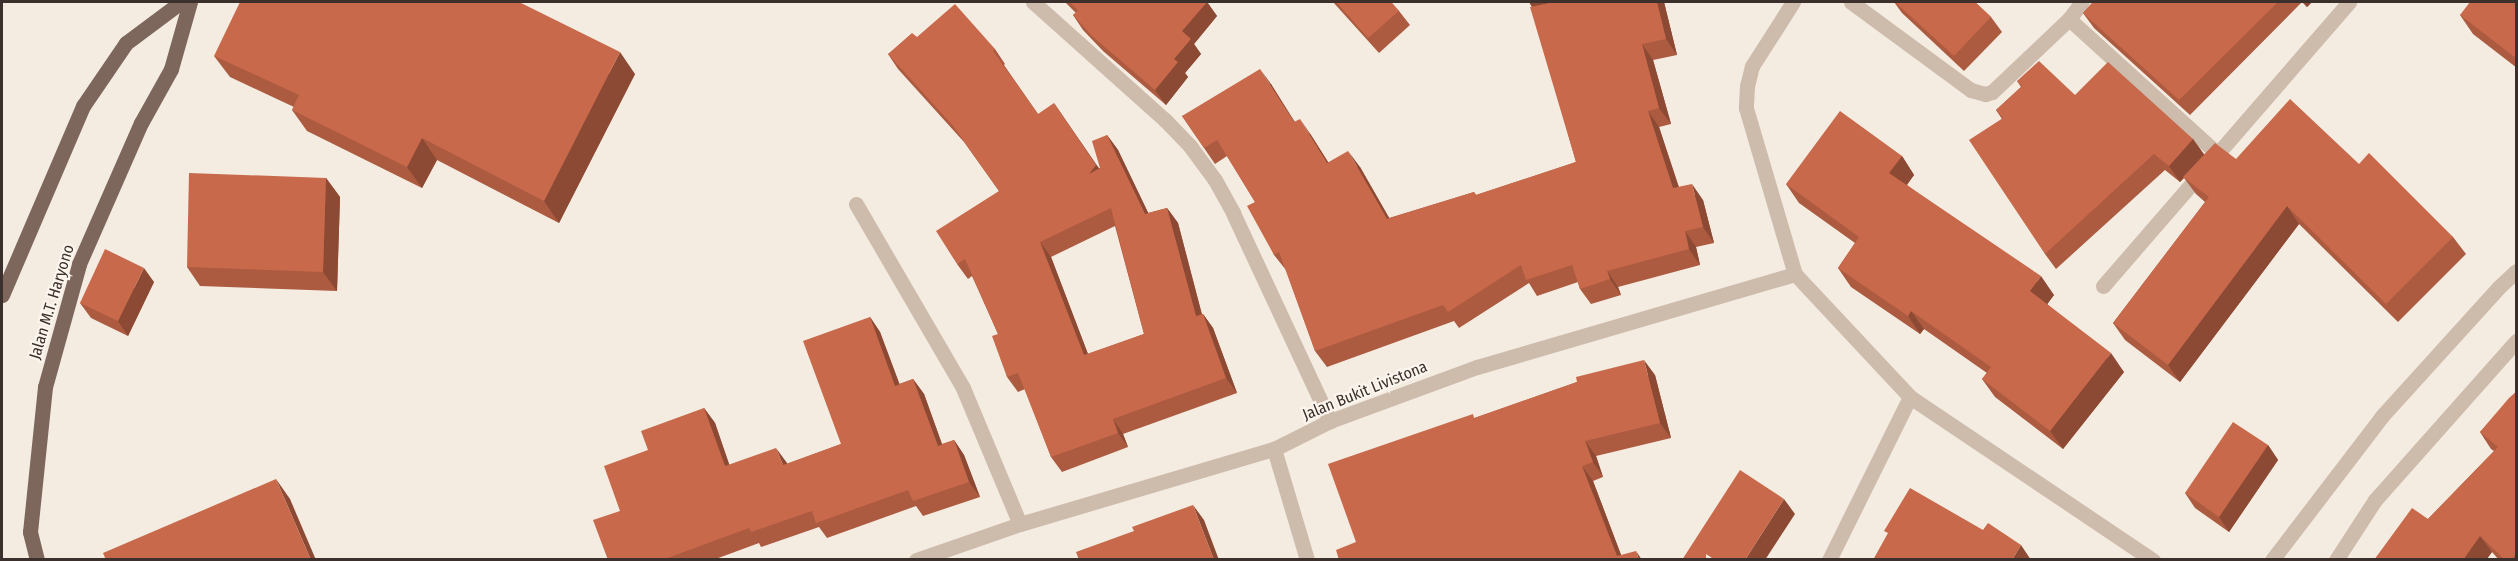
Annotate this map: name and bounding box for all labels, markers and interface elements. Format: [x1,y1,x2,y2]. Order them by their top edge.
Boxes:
street label: Jalan M.T. Haryono [25,242,79,362]
street label: Jalan Bukit Livistona [1300,357,1430,425]

